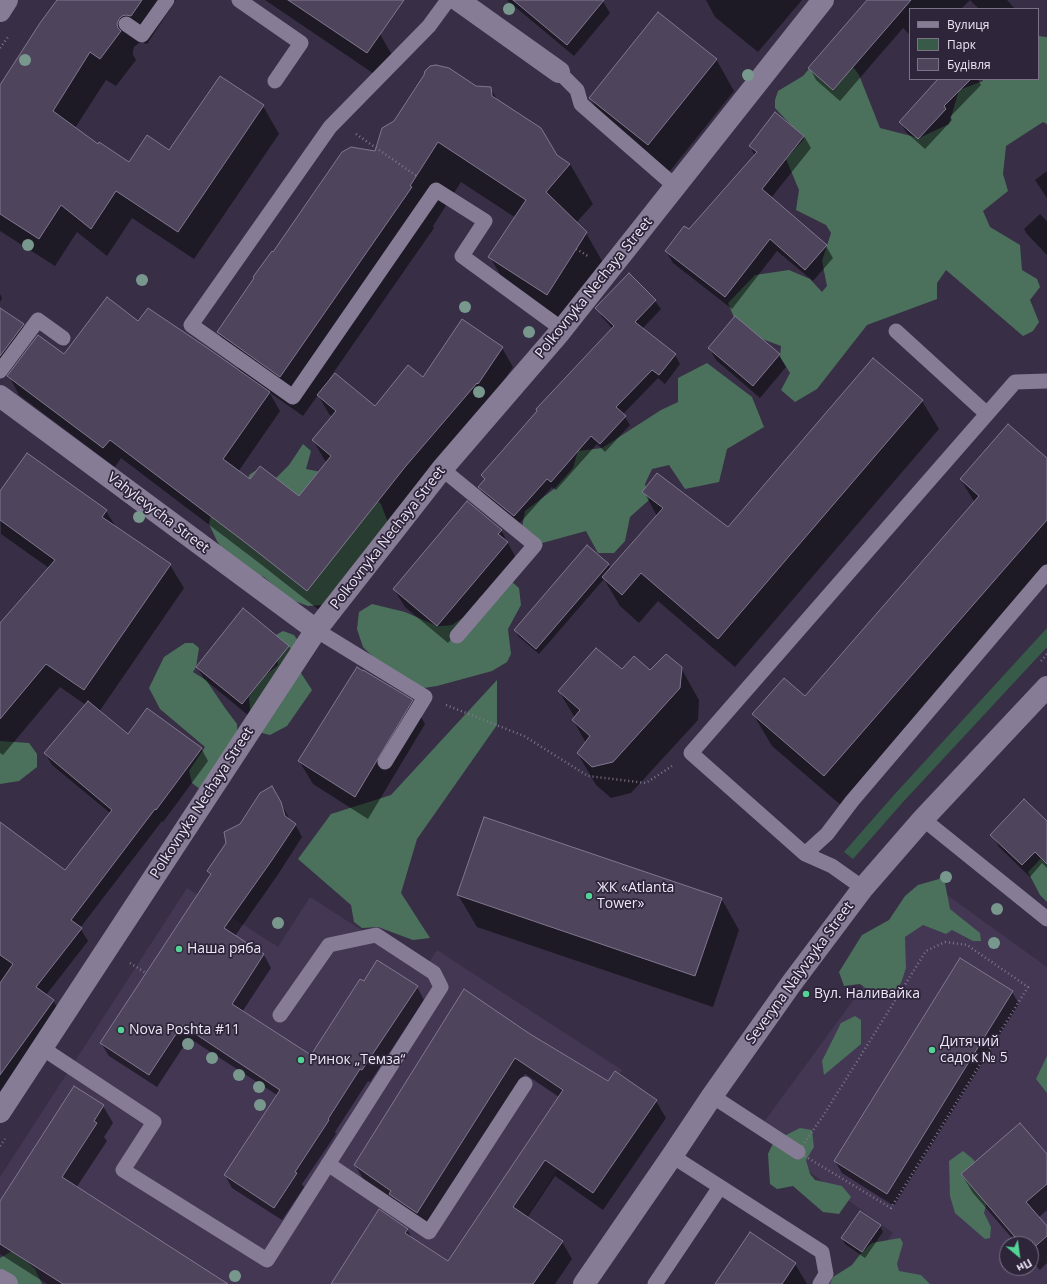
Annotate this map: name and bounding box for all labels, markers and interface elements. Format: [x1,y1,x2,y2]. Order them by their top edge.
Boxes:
legend [909,8,1039,80]
text: Вулиця [947,16,989,33]
text: Парк [947,36,976,53]
text: Будівля [947,56,991,73]
street label: Polkovnyka Nechaya Street [532,214,656,362]
street label: Polkovnyka Nechaya Street [327,463,449,613]
street label: Vahylevycha Street [104,469,212,557]
street label: Polkovnyka Nechaya Street [147,724,257,882]
place label: ЖК «Atlanta Tower» [597,880,674,912]
marker: ЖК «Atlanta Tower» [584,891,594,901]
street label: Severyna Nalyvayka Street [743,899,857,1047]
place label: Наша ряба [187,941,261,957]
marker: Наша ряба [174,944,184,954]
place label: Вул. Наливайка [814,986,920,1002]
marker: Вул. Наливайка [801,989,811,999]
place label: Nova Poshta #11 [129,1022,240,1038]
marker: Nova Poshta #11 [116,1025,126,1035]
place label: Дитячий садок № 5 [940,1034,1008,1066]
marker: Дитячий садок № 5 [927,1045,937,1055]
place label: Ринок „Темза“ [309,1052,405,1068]
marker: Ринок „Темза“ [296,1055,306,1065]
north arrow [999,1236,1039,1276]
text: Пн [1014,1256,1035,1276]

